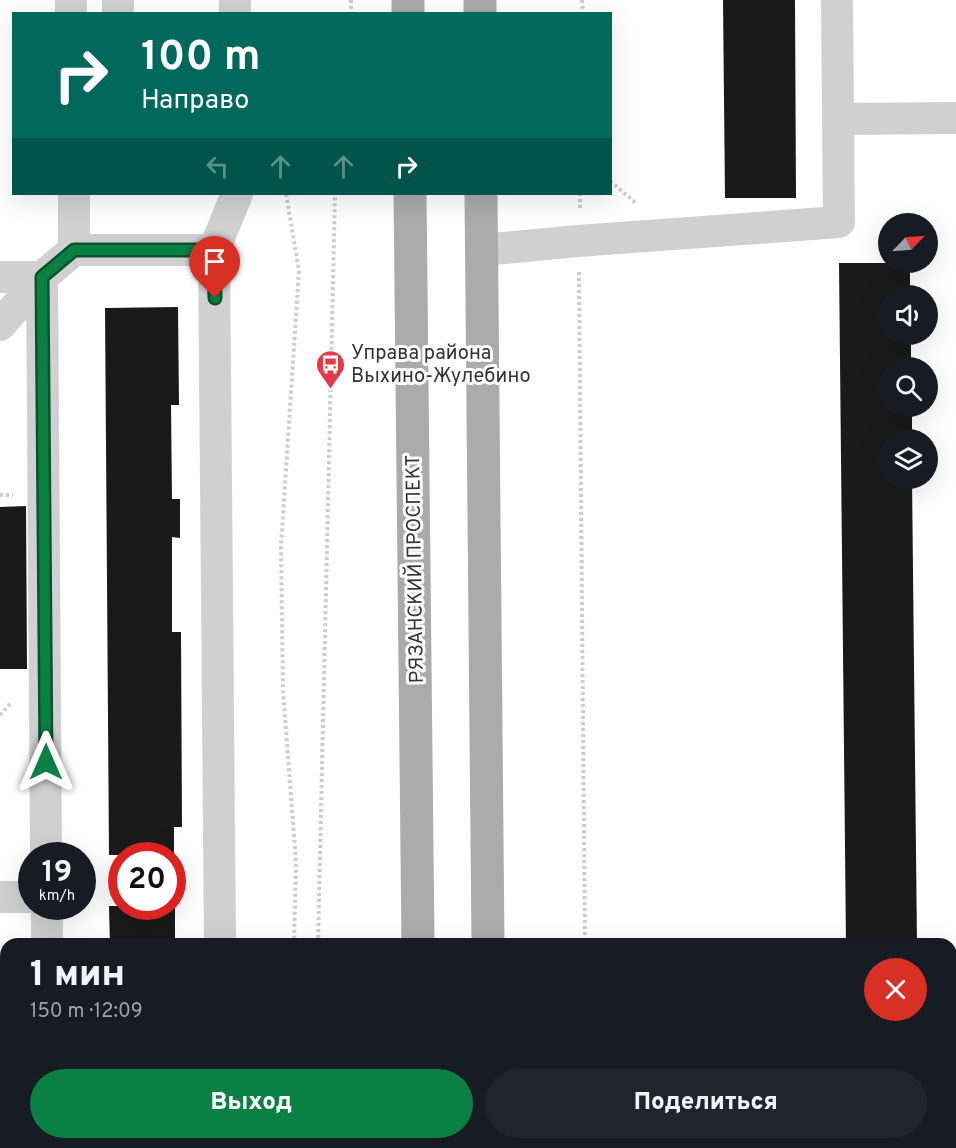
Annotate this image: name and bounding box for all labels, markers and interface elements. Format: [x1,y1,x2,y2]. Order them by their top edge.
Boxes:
text: 100 m [141,32,260,85]
icon: right [42,36,120,114]
text: Направо [141,84,249,118]
icon: left [201,150,234,183]
icon: ahead [264,150,297,183]
icon: ahead [327,150,360,183]
icon: right [390,150,423,183]
north arrow [878,213,938,273]
map controls [878,213,938,489]
pin [189,236,240,298]
icon: arrive [198,245,231,278]
button: sound [878,285,938,345]
place label: Управа района Выхино-Жулебино [351,341,531,390]
bus stop icon: Управа района Выхино-Жулебино [314,348,346,390]
button: search [878,357,938,417]
button: layers [878,429,938,489]
street label: РЯЗАНСКИЙ ПРОСПЕКТ [399,454,431,684]
position arrow [14,730,78,794]
speed limit sign: 20 [108,842,186,920]
text: 19 [42,855,72,892]
text: km/h [39,887,75,906]
text: 1 мин [30,953,125,999]
button: close [864,958,927,1021]
text: 150 m · 12:09 [30,999,143,1025]
button: Выход [30,1069,473,1138]
button: Поделиться [485,1069,927,1138]

